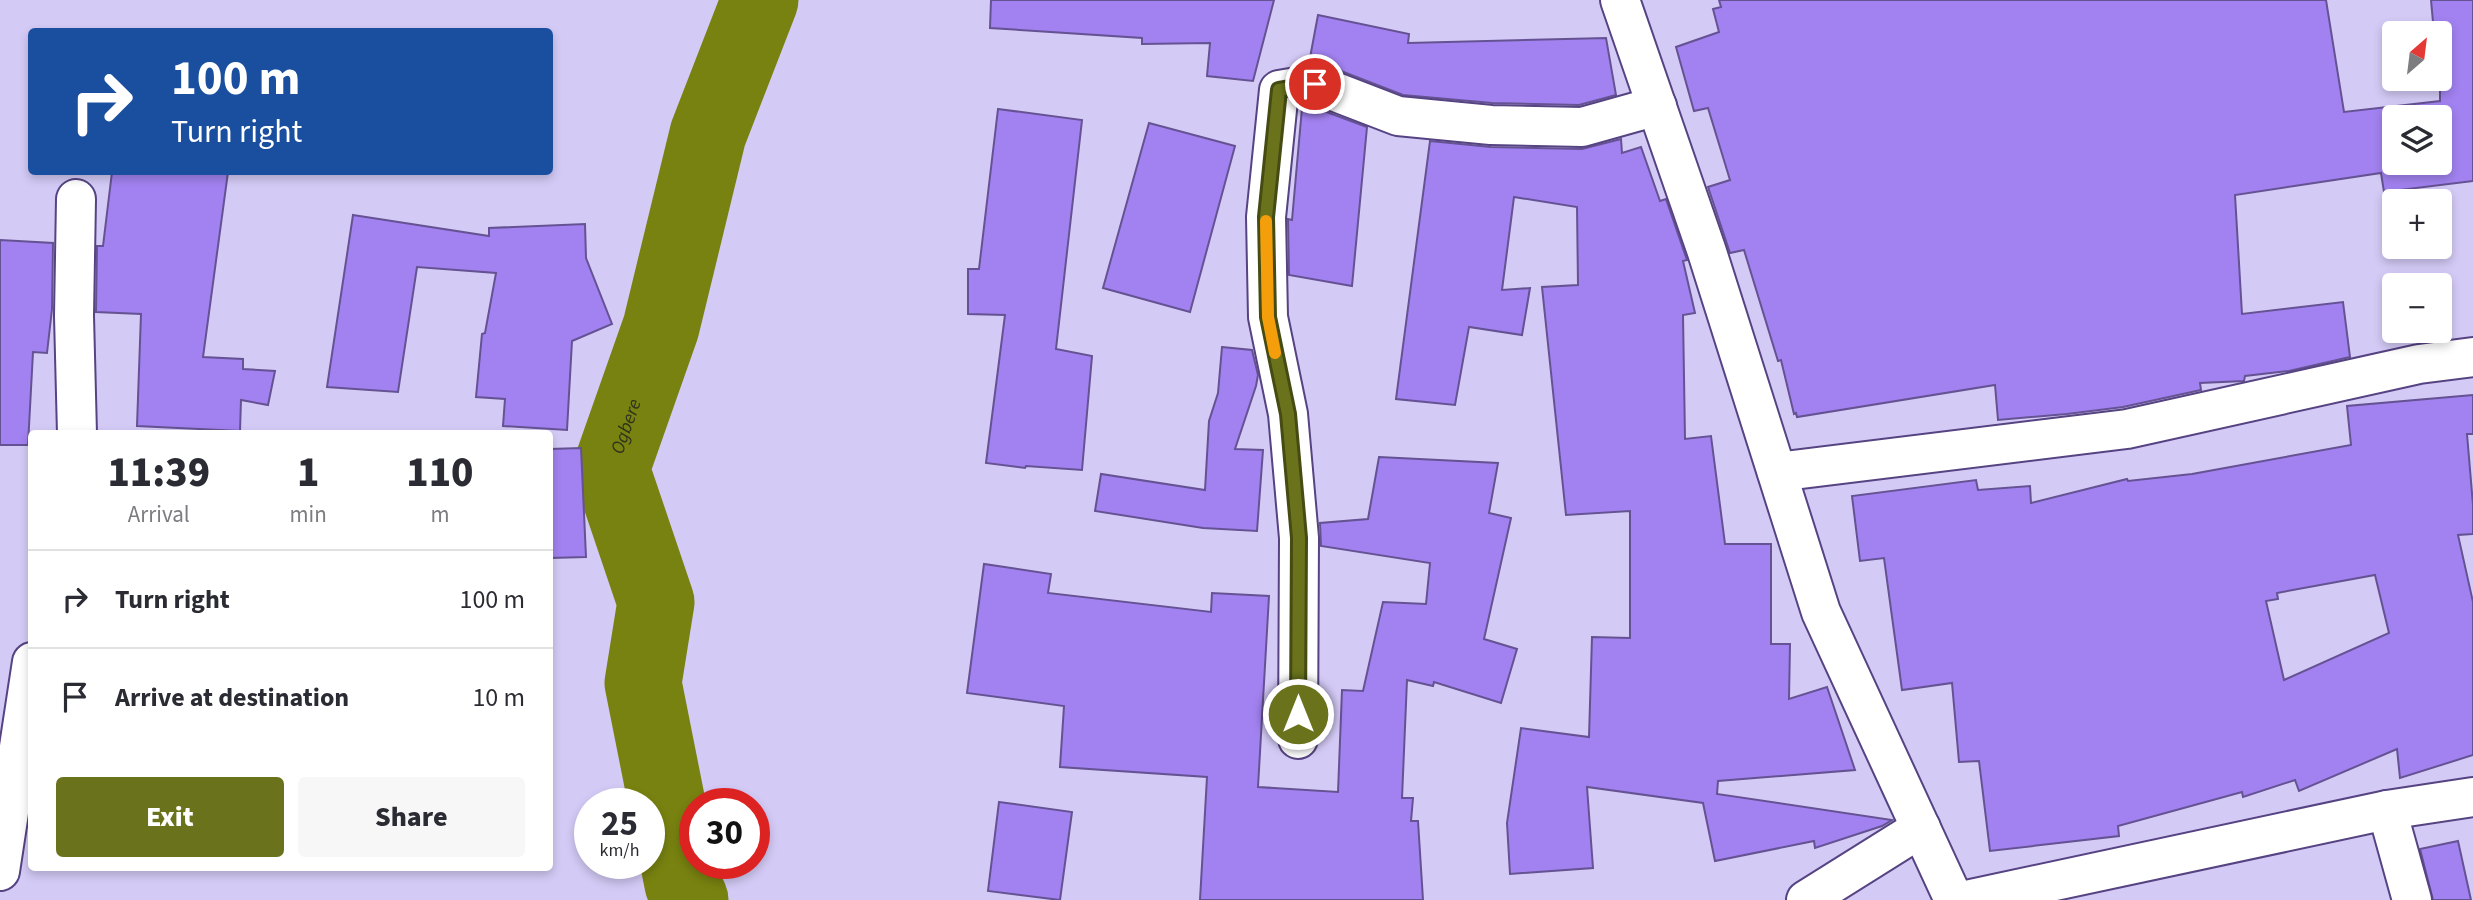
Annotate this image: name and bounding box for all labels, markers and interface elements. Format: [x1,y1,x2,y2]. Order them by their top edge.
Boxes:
north arrow [2382,21,2452,91]
map controls [2382,21,2452,343]
text: 100 m [171,44,300,114]
pin [1285,54,1345,114]
icon: right [56,56,147,147]
icon: arrive [1296,65,1334,103]
button: layers [2382,105,2452,175]
text: Turn right [171,109,302,155]
button: + [2382,189,2452,259]
button: − [2382,273,2452,343]
water label: Ogbere [604,395,648,458]
text: 11:39 [107,443,210,503]
text: 1 [297,443,319,503]
text: 110 [406,443,474,503]
text: Arrival [128,498,190,531]
text: min [290,498,327,531]
text: m [430,498,449,531]
icon: right [56,580,94,618]
text: Turn right [115,581,230,618]
text: 100 m [459,581,525,618]
position arrow [1261,677,1335,751]
icon: arrive [56,678,94,716]
text: Arrive at destination [115,679,349,716]
text: 10 m [472,679,525,716]
button: Exit [56,777,284,857]
button: Share [298,777,525,857]
speed limit sign: 30 [679,788,770,879]
text: 25 [601,799,638,849]
text: km/h [600,838,639,863]

